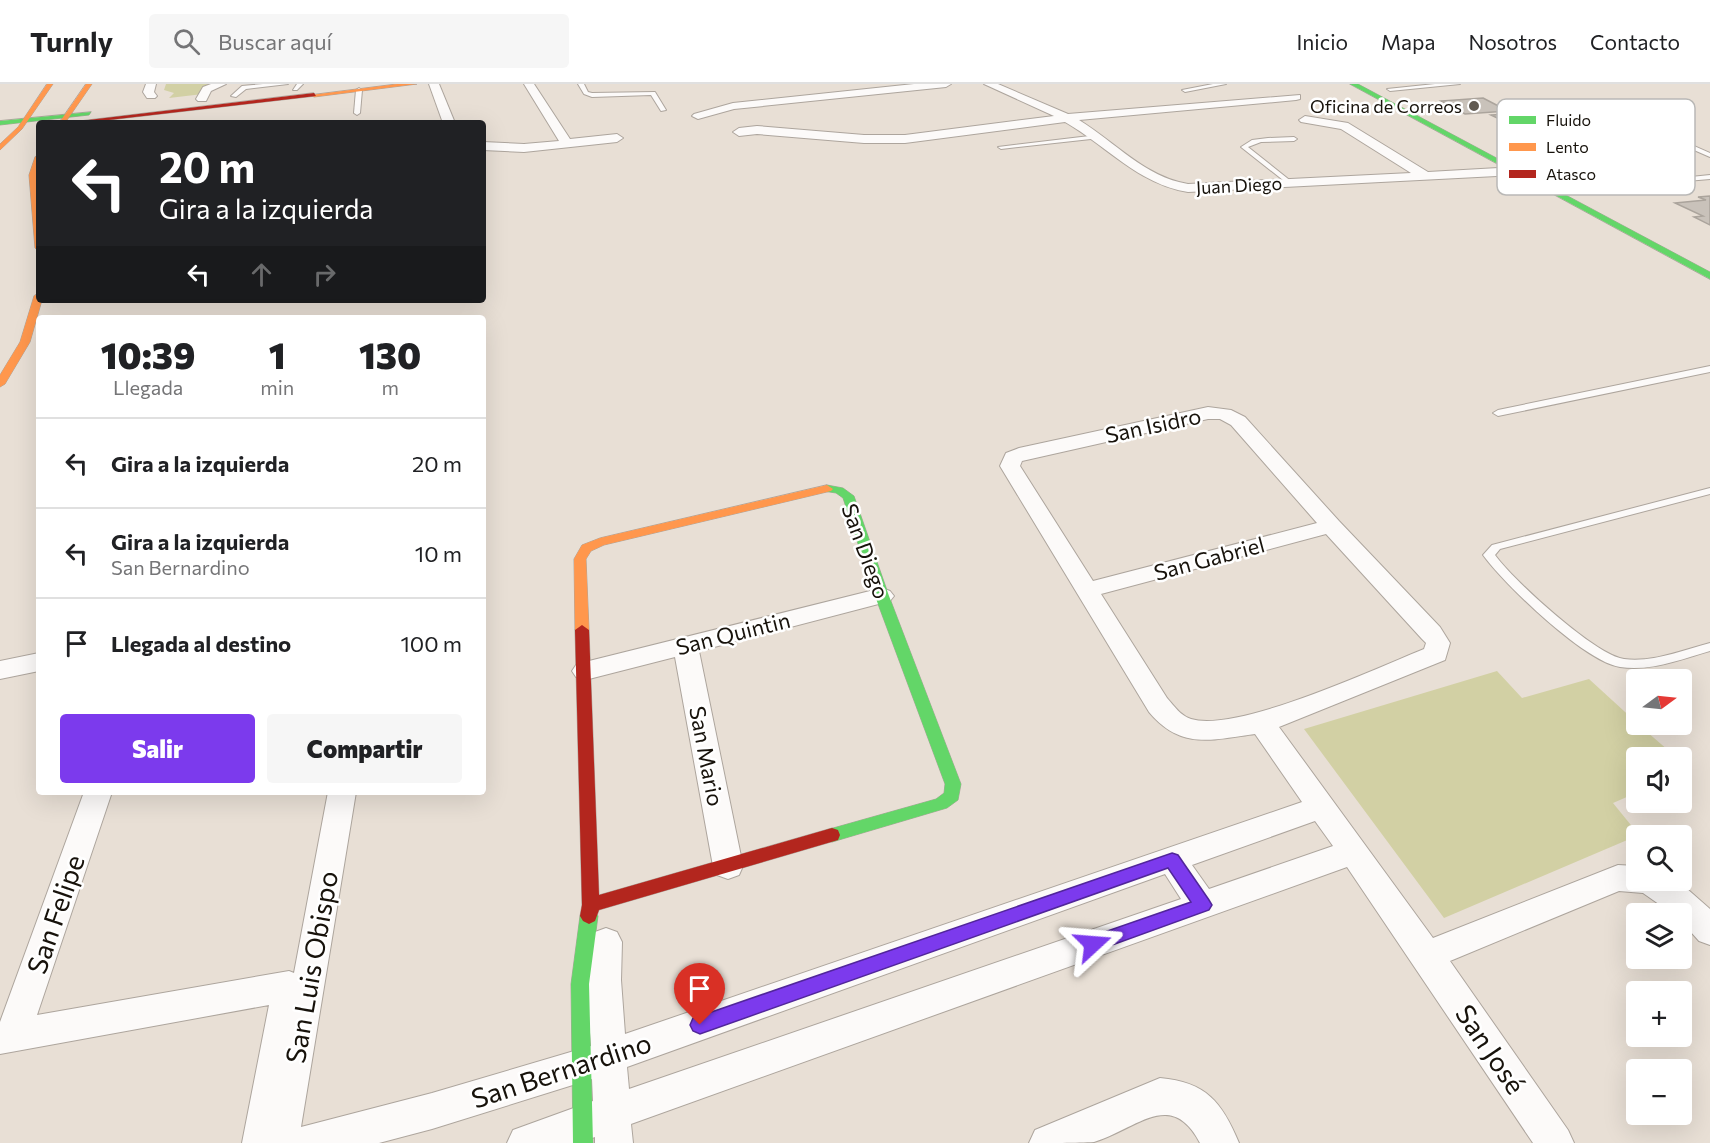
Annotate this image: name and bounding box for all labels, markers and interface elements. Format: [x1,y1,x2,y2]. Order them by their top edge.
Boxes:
search box [149,14,569,68]
text: Turnly [30,24,113,58]
icon: search [170,25,203,58]
text: Buscar aquí [218,28,332,55]
text: Inicio [1296,29,1348,54]
text: Mapa [1381,29,1435,54]
text: Nosotros [1468,29,1557,54]
text: Contacto [1590,29,1680,54]
place label: Oficina de Correos [1310,95,1462,117]
marker: Oficina de Correos [1467,99,1481,113]
legend [1497,99,1695,195]
text: Fluido [1546,110,1591,129]
text: Lento [1546,137,1589,156]
text: 20 m [159,140,255,192]
icon: left [60,144,138,222]
text: Atasco [1546,164,1596,183]
street label: Juan Diego [1195,172,1283,198]
text: Gira a la izquierda [159,192,373,225]
icon: left [182,258,215,291]
icon: ahead [245,258,278,291]
icon: right [308,258,341,291]
text: 10:39 [101,332,195,376]
text: 1 [269,332,286,376]
text: 130 [359,332,421,376]
text: Llegada [113,375,183,399]
text: min [260,375,294,399]
text: m [381,375,399,399]
street label: San Isidro [1103,402,1203,448]
icon: left [60,447,93,480]
text: Gira a la izquierda [111,450,289,477]
text: 20 m [412,450,462,477]
street label: San Diego [836,500,896,602]
text: Gira a la izquierda [111,528,289,555]
street label: San Gabriel [1151,530,1267,586]
icon: left [60,537,93,570]
text: 10 m [415,540,462,567]
text: San Bernardino [111,555,250,579]
street label: San Quintin [673,606,793,660]
icon: arrive [60,627,93,660]
text: Llegada al destino [111,630,291,657]
text: 100 m [400,630,462,657]
north arrow [1626,669,1692,735]
map controls [1626,669,1692,1125]
street label: San Mario [684,704,730,808]
button: Salir [60,714,255,783]
button: Compartir [267,714,462,783]
button: sound [1626,747,1692,813]
button: search [1626,825,1692,891]
street label: San Felipe [19,850,91,978]
street label: San Luis Obispo [278,868,344,1066]
button: layers [1626,903,1692,969]
position arrow [1061,912,1125,976]
pin [674,963,725,1025]
icon: arrive [683,972,716,1005]
button: + [1626,981,1692,1047]
street label: San José [1449,998,1533,1100]
street label: San Bernardino [467,1025,655,1115]
button: − [1626,1059,1692,1125]

